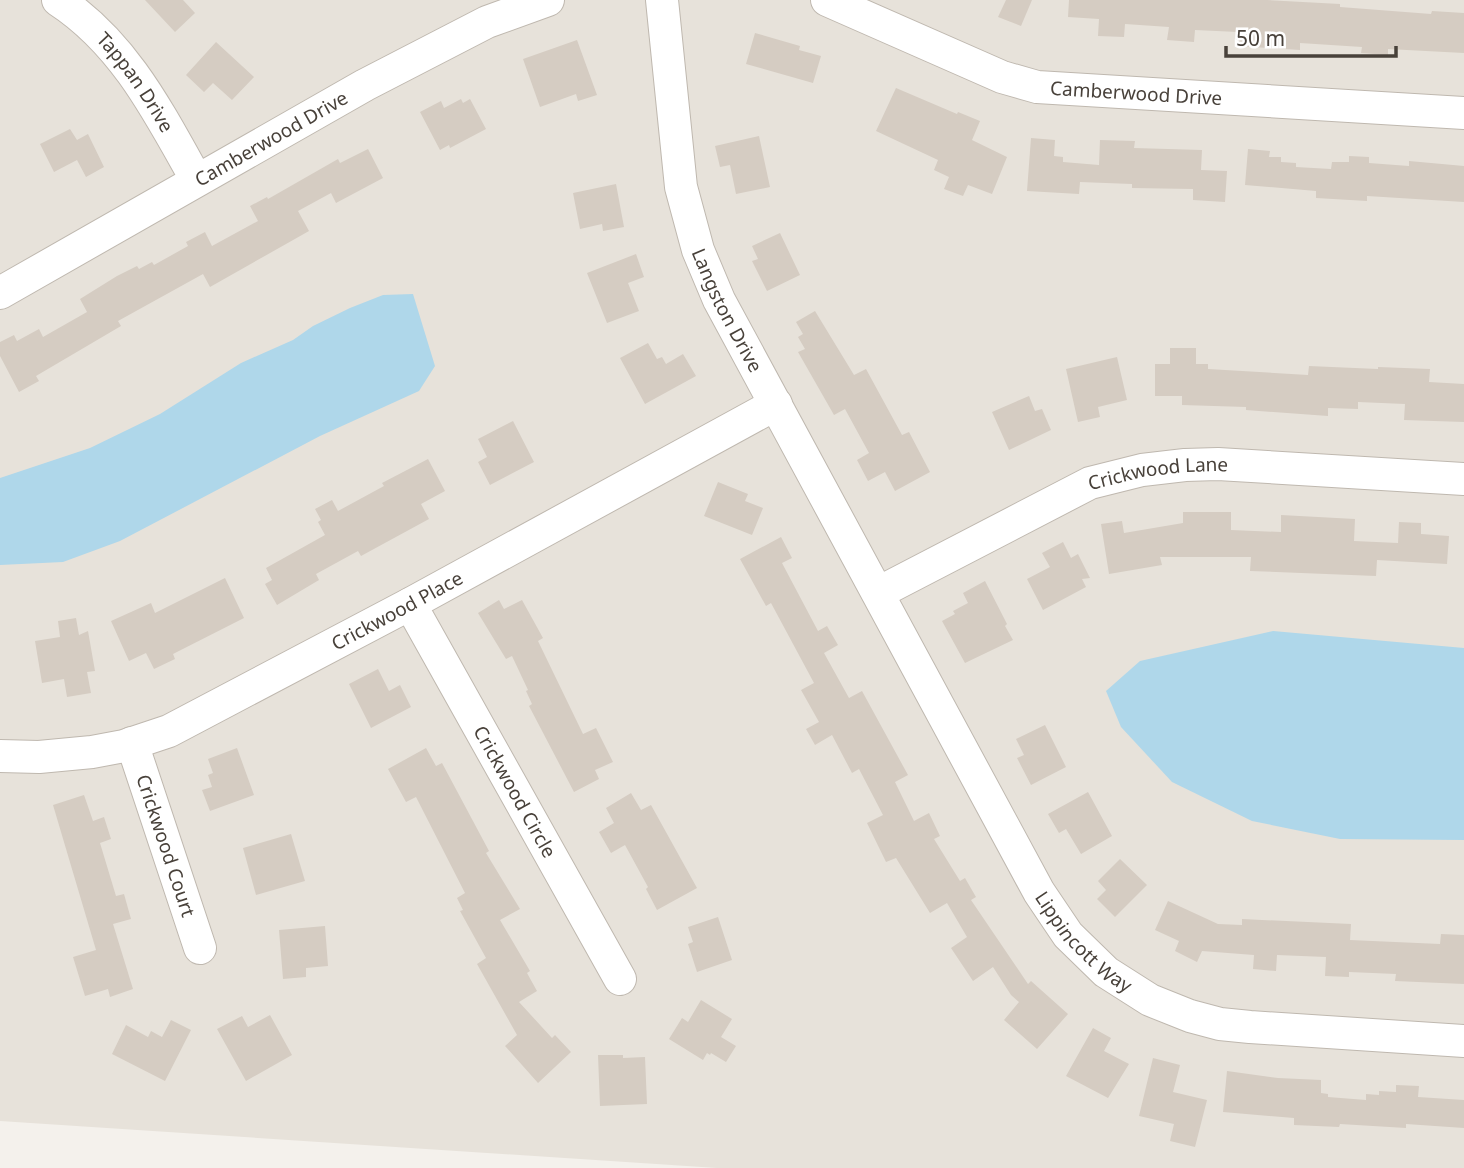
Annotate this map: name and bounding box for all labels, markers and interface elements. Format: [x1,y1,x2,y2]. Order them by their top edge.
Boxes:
scale bar [1226,14,1396,58]
text: 50 m [1236,24,1285,52]
street label: Tappan Drive [91,26,180,137]
street label: Camberwood Drive [1049,75,1223,111]
street label: Camberwood Drive [190,85,352,192]
street label: Langston Drive [686,244,769,377]
street label: Crickwood Lane [1085,451,1229,496]
street label: Crickwood Place [327,565,467,656]
street label: Crickwood Circle [468,721,562,862]
street label: Crickwood Court [130,771,202,920]
street label: Lippincott Way [1029,886,1137,999]

